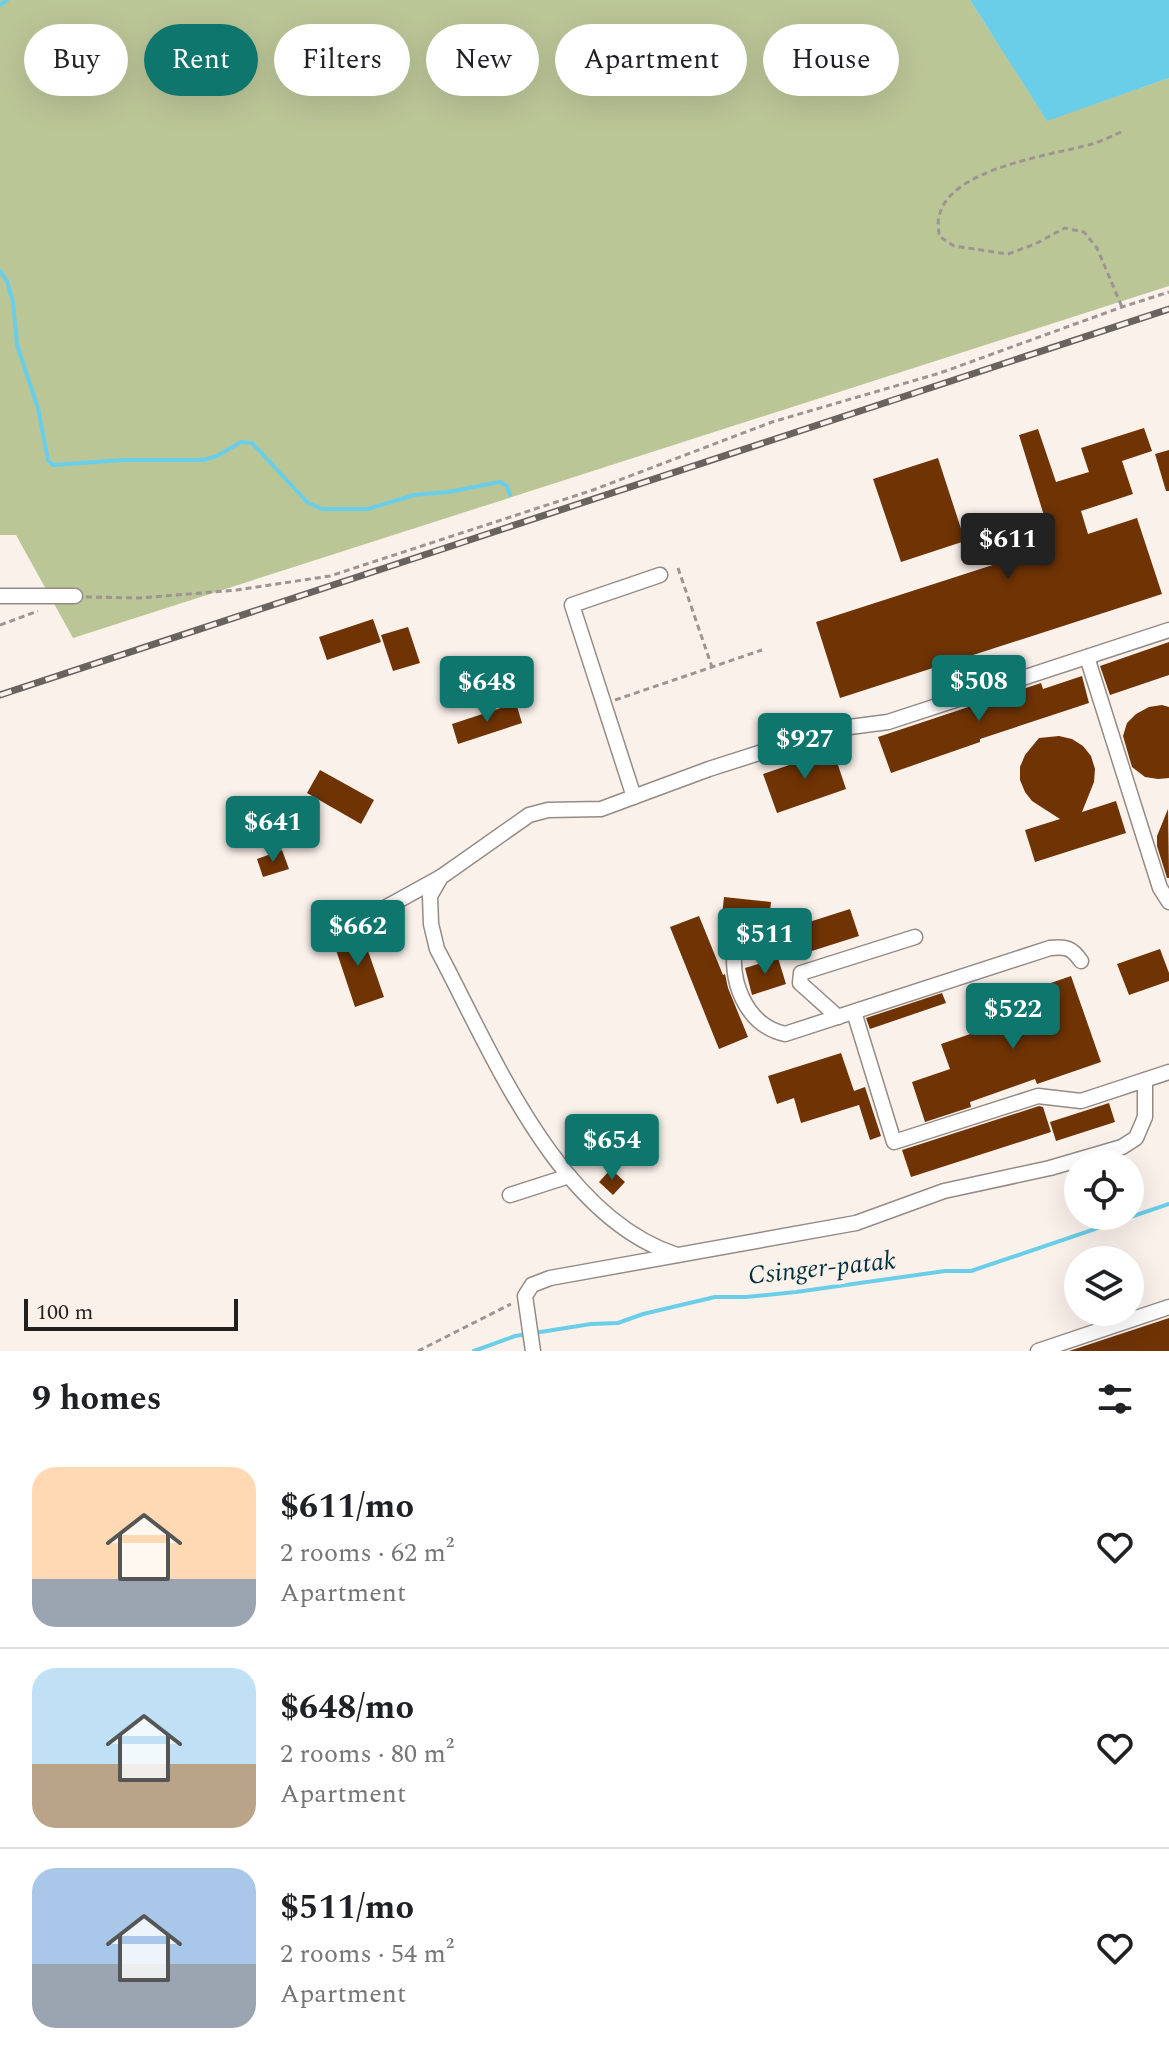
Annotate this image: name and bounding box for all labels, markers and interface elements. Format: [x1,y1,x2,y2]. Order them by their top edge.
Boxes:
chip: Buy [24,24,128,96]
chip: Rent [144,24,258,96]
chip: Filters [274,24,410,96]
chip: New [426,24,539,96]
chip: Apartment [555,24,747,96]
chip: House [763,24,899,96]
pin: $611 [961,513,1055,581]
text: $611 [979,519,1037,559]
pin: $508 [932,655,1026,723]
pin: $648 [440,656,534,724]
text: $508 [950,661,1008,701]
text: $648 [458,662,516,702]
pin: $927 [758,713,852,781]
text: $927 [776,719,834,759]
pin: $641 [226,796,320,864]
text: $641 [244,802,302,842]
pin: $662 [311,900,405,968]
text: $662 [329,906,387,946]
pin: $511 [718,908,812,976]
text: $511 [736,914,794,954]
pin: $522 [966,983,1060,1051]
text: $522 [984,989,1042,1029]
pin: $654 [565,1114,659,1182]
text: $654 [583,1120,641,1160]
map controls [1064,1150,1144,1326]
button: locate [1064,1150,1144,1230]
water label: Csinger-patak [746,1240,898,1296]
button: layers [1064,1246,1144,1326]
scale bar [24,1295,238,1331]
text: 100 m [36,1296,93,1329]
text: 9 homes [32,1373,162,1425]
icon: filters [1093,1377,1137,1421]
text: $611/mo [280,1481,414,1533]
icon: home [96,1499,192,1595]
icon: heart [1093,1525,1137,1569]
text: 2 rooms · 62 m² [280,1533,454,1573]
text: Apartment [280,1573,406,1613]
text: $648/mo [280,1682,414,1734]
icon: home [96,1700,192,1796]
icon: heart [1093,1726,1137,1770]
text: 2 rooms · 80 m² [280,1734,454,1774]
text: Apartment [280,1774,406,1814]
text: $511/mo [280,1882,414,1934]
icon: home [96,1900,192,1996]
icon: heart [1093,1926,1137,1970]
text: 2 rooms · 54 m² [280,1934,454,1974]
text: Apartment [280,1974,406,2014]

